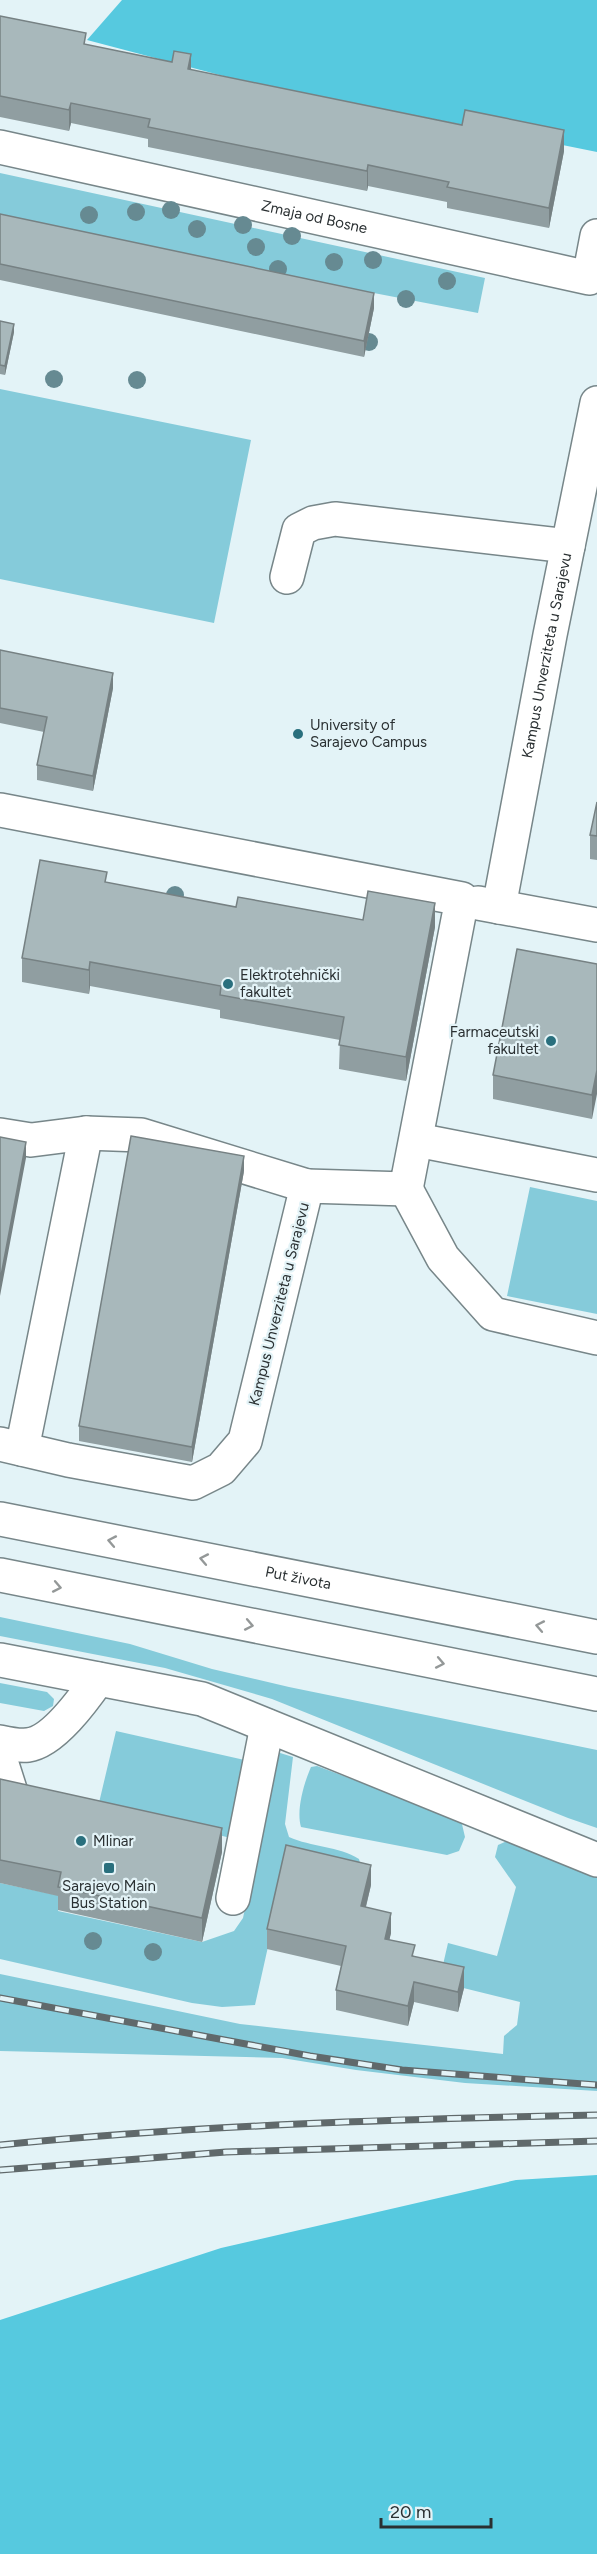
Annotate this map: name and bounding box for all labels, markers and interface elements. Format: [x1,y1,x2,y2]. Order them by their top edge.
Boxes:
street label: Zmaja od Bosne [260,196,369,237]
street label: Kampus Unverziteta u Sarajevu [518,551,575,760]
place label: University of Sarajevo Campus [310,716,427,751]
marker: University of Sarajevo Campus [291,727,305,741]
place label: Elektrotehnički fakultet [240,966,340,1001]
marker: Elektrotehnički fakultet [221,977,235,991]
place label: Farmaceutski fakultet [450,1023,539,1058]
marker: Farmaceutski fakultet [544,1034,558,1048]
street label: Kampus Unverziteta u Sarajevu [245,1201,313,1407]
one-way arrow [107,1535,117,1548]
one-way arrow [200,1553,210,1566]
street label: Put života [264,1563,333,1593]
one-way arrow [52,1580,62,1593]
one-way arrow [243,1618,253,1631]
one-way arrow [535,1620,545,1633]
one-way arrow [435,1656,445,1669]
place label: Mlinar [93,1832,134,1850]
marker: Mlinar [74,1834,88,1848]
marker: Sarajevo Main Bus Station [102,1861,116,1875]
place label: Sarajevo Main Bus Station [62,1877,156,1912]
scale bar [381,2491,490,2529]
text: 20 m [390,2501,431,2523]

